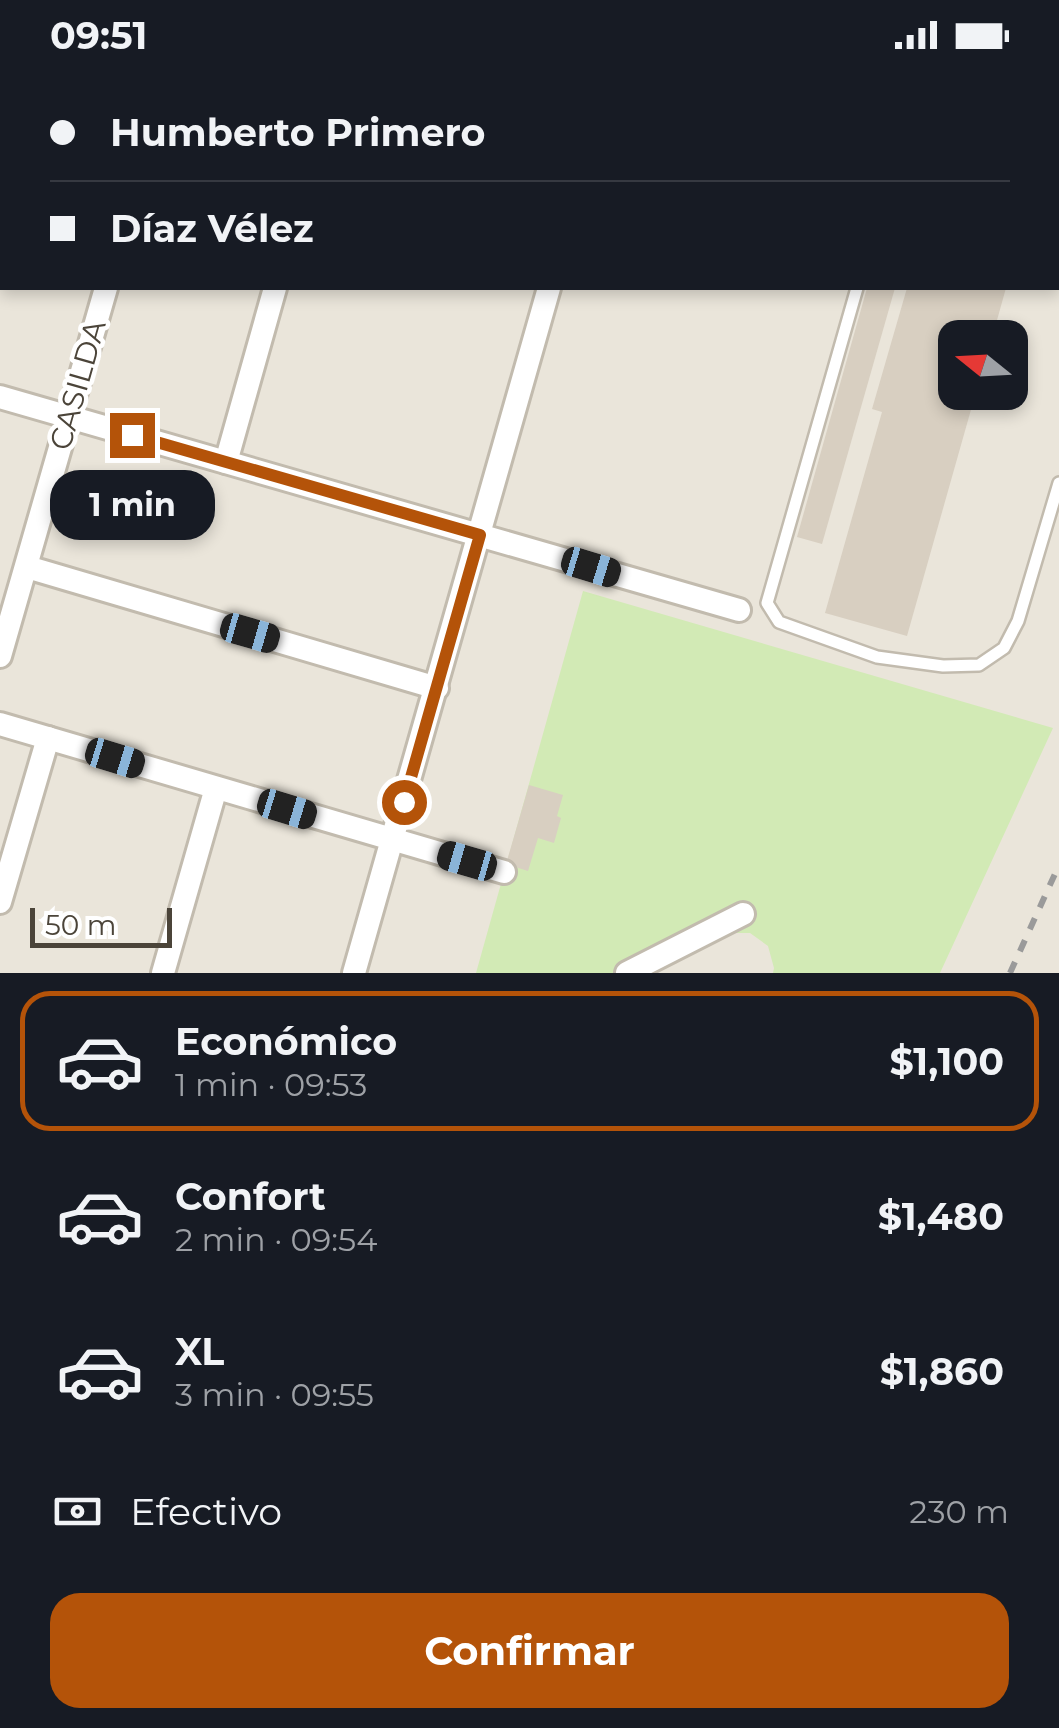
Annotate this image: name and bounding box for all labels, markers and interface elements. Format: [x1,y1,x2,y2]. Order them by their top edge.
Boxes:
text: 09:51 [50,12,147,59]
text: Humberto Primero [110,109,485,156]
text: Díaz Vélez [110,205,314,252]
street label: CASILDA [41,315,114,454]
north arrow [938,320,1028,410]
map controls [938,320,1028,410]
route end [110,413,155,458]
callout: 1 min [49,470,214,540]
text: 1 min [89,485,176,524]
car [558,544,624,590]
car [217,610,283,656]
car [82,735,148,781]
route start [382,780,427,825]
car [254,786,320,832]
car [434,838,500,884]
scale bar [30,903,172,948]
text: 50 m [45,908,116,942]
icon: car [55,1016,145,1106]
text: Económico [175,1018,397,1065]
text: $1,100 [889,1038,1004,1085]
text: 1 min · 09:53 [175,1065,367,1104]
icon: car [55,1171,145,1261]
text: Confort [175,1173,326,1220]
text: $1,480 [878,1193,1004,1240]
text: 2 min · 09:54 [175,1220,377,1259]
icon: car [55,1326,145,1416]
text: XL [175,1328,224,1375]
text: $1,860 [880,1348,1004,1395]
text: 3 min · 09:55 [175,1375,374,1414]
icon: cash [50,1484,105,1539]
text: Efectivo [130,1488,282,1535]
text: 230 m [909,1492,1009,1531]
button: Confirmar [50,1593,1009,1708]

